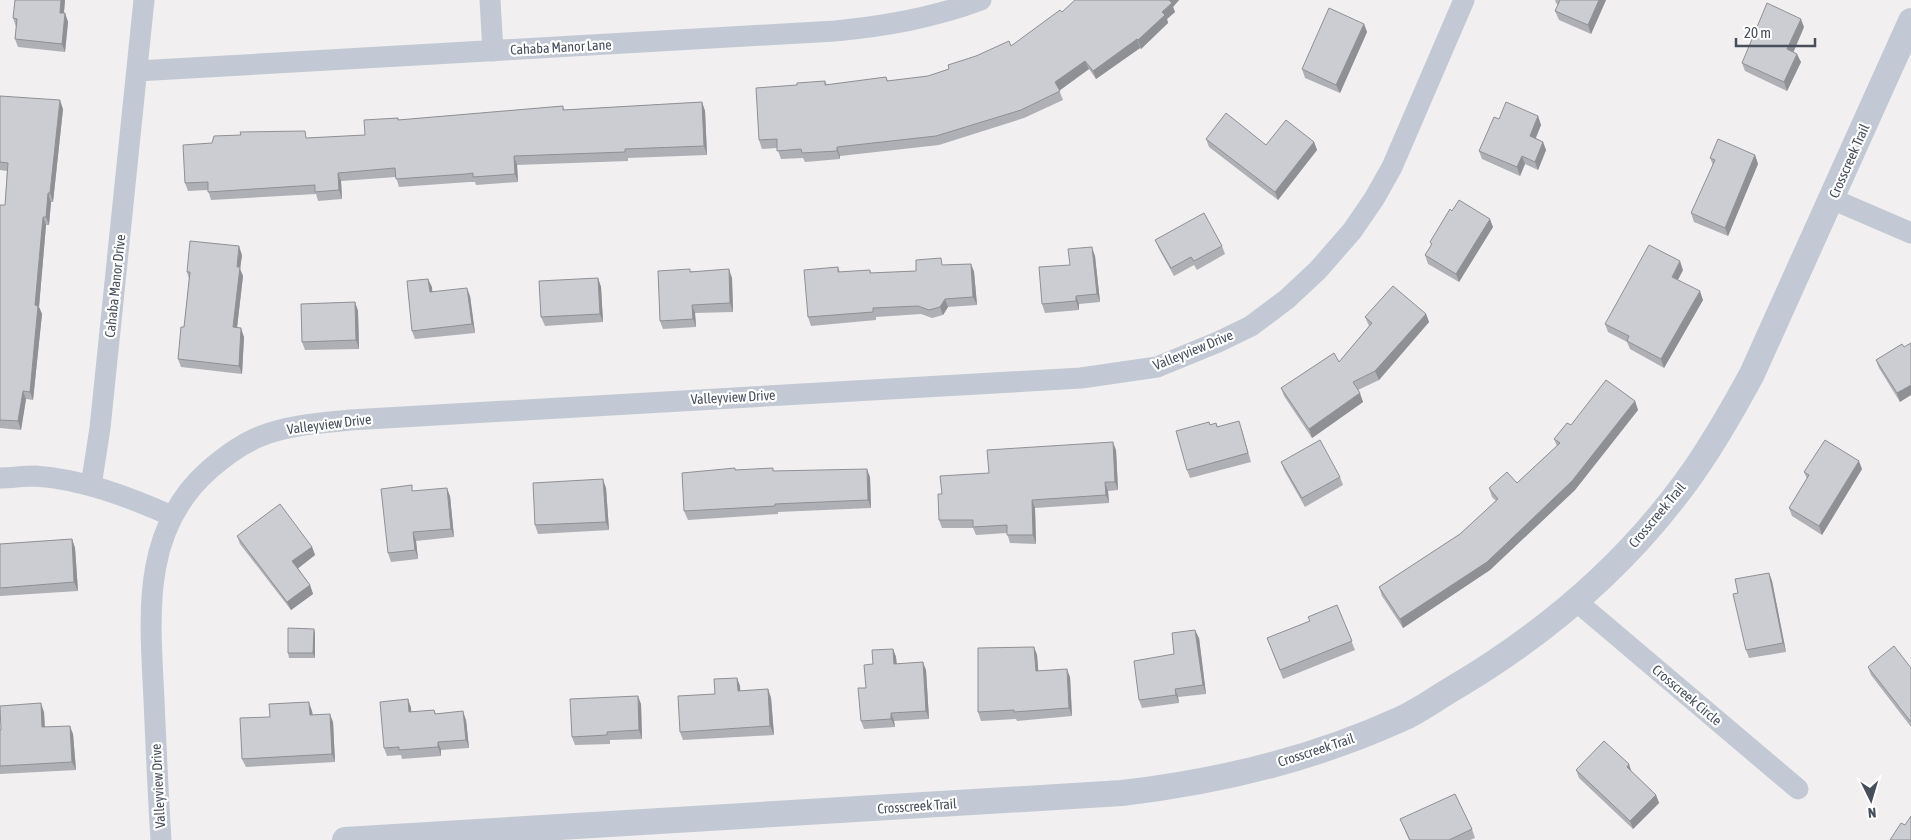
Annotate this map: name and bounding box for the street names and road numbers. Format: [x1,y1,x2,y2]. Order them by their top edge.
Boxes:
street label: Cahaba Manor Lane [510,36,612,58]
street label: Crosscreek Trail [1826,121,1873,201]
street label: Cahaba Manor Drive [102,234,128,338]
street label: Valleyview Drive [1151,327,1235,373]
street label: Valleyview Drive [690,387,776,407]
street label: Valleyview Drive [286,411,372,437]
street label: Crosscreek Trail [1625,479,1689,551]
street label: Crosscreek Circle [1649,661,1725,729]
street label: Crosscreek Trail [1276,730,1357,770]
street label: Valleyview Drive [148,743,168,829]
street label: Crosscreek Trail [877,795,958,817]

